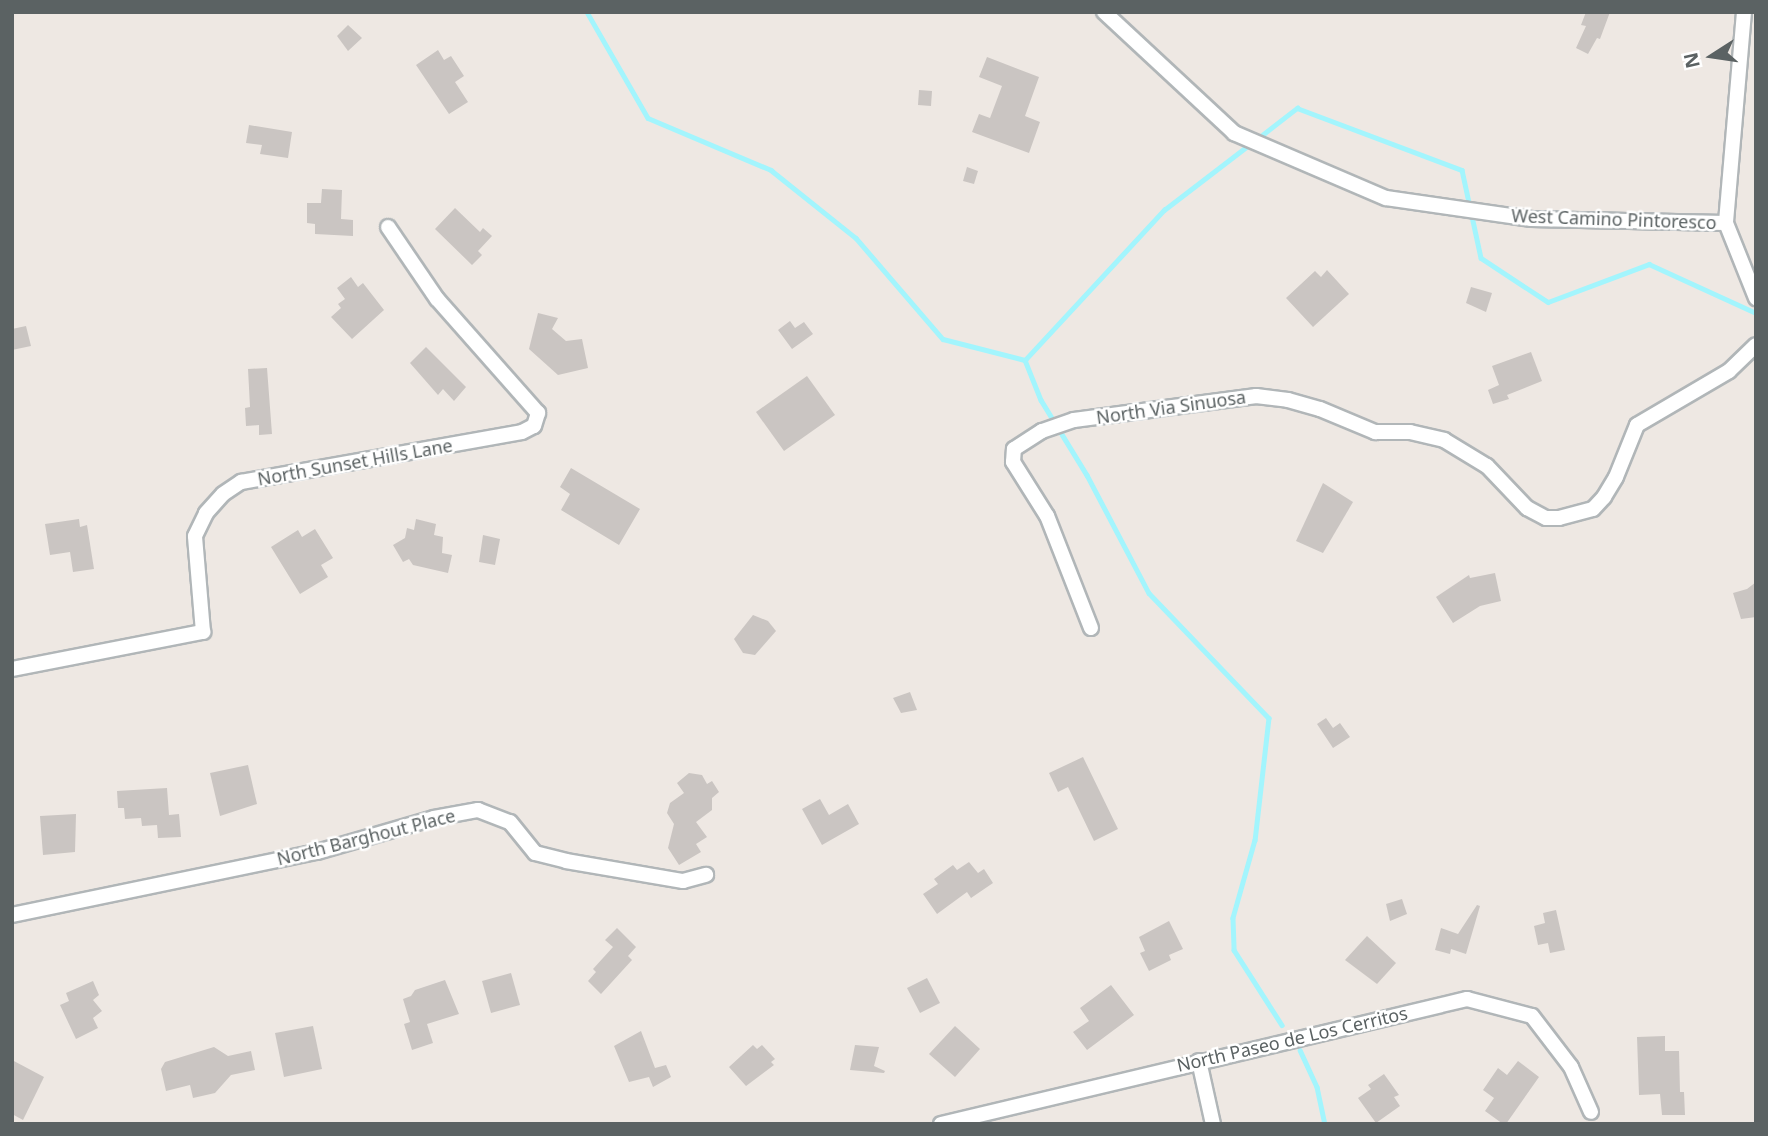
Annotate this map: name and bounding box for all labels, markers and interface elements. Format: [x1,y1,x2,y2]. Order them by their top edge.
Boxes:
north arrow [1677,21,1747,91]
text: N [1677,50,1706,71]
street label: West Camino Pintoresco [1511,205,1717,233]
street label: North Via Sinuosa [1095,386,1247,428]
street label: North Sunset Hills Lane [256,434,454,490]
street label: North Barghout Place [275,804,457,870]
street label: North Paseo de Los Cerritos [1174,1002,1410,1076]

